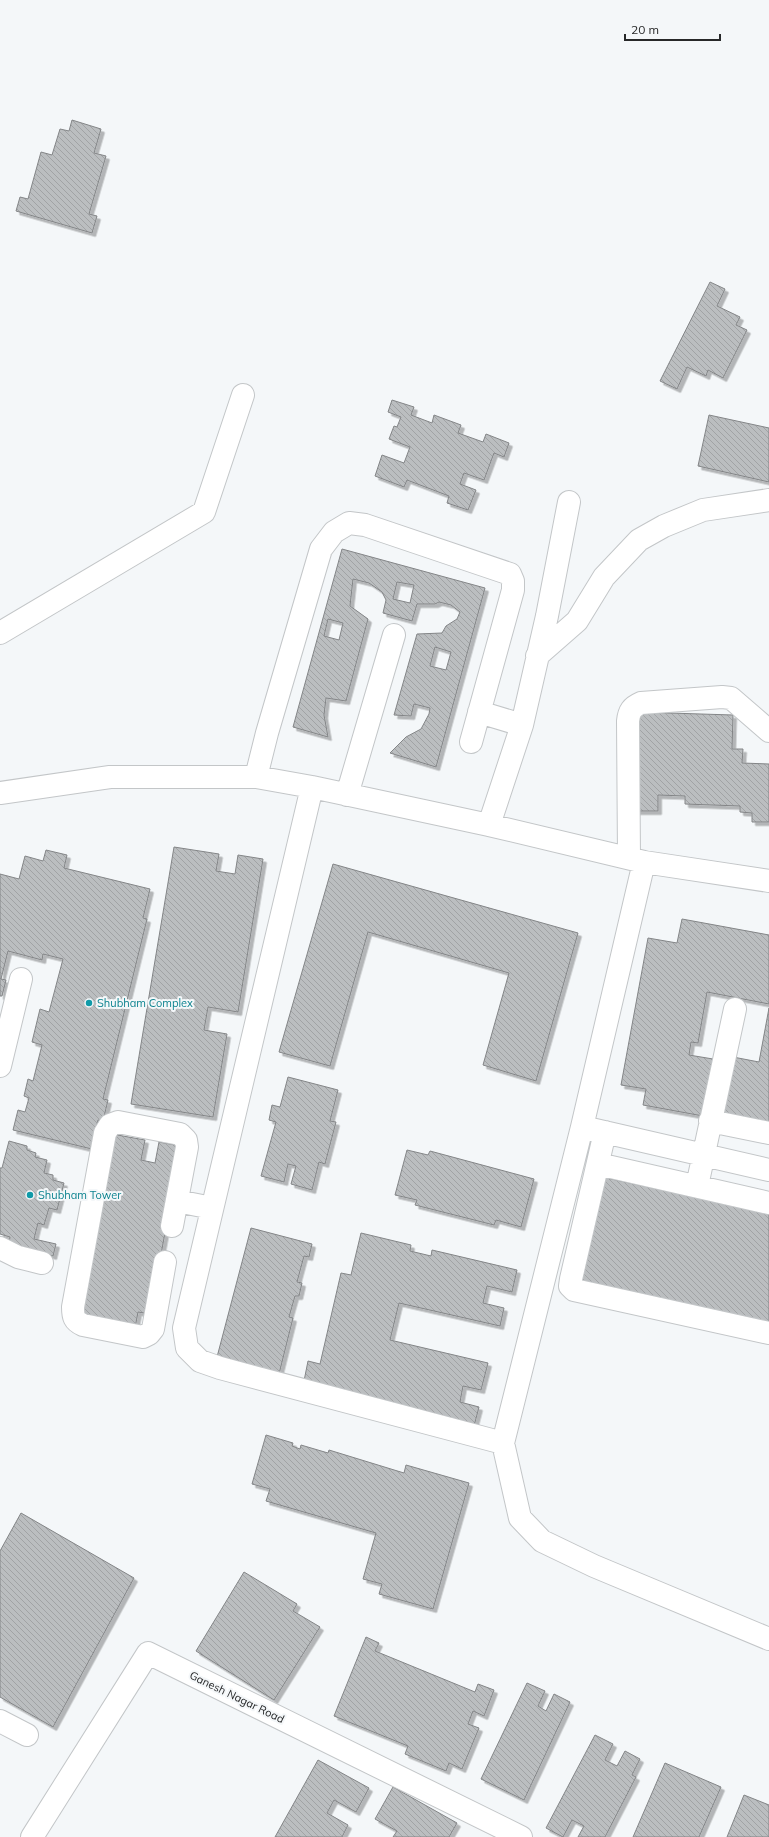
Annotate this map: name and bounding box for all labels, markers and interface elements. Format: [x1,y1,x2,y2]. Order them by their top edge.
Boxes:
scale bar [625,16,720,42]
text: 20 m [631,22,659,37]
place label: Shubham Complex [97,996,193,1010]
marker: Shubham Complex [84,998,94,1008]
place label: Shubham Tower [38,1188,121,1202]
marker: Shubham Tower [25,1190,35,1200]
street label: Ganesh Nagar Road [187,1668,287,1726]

